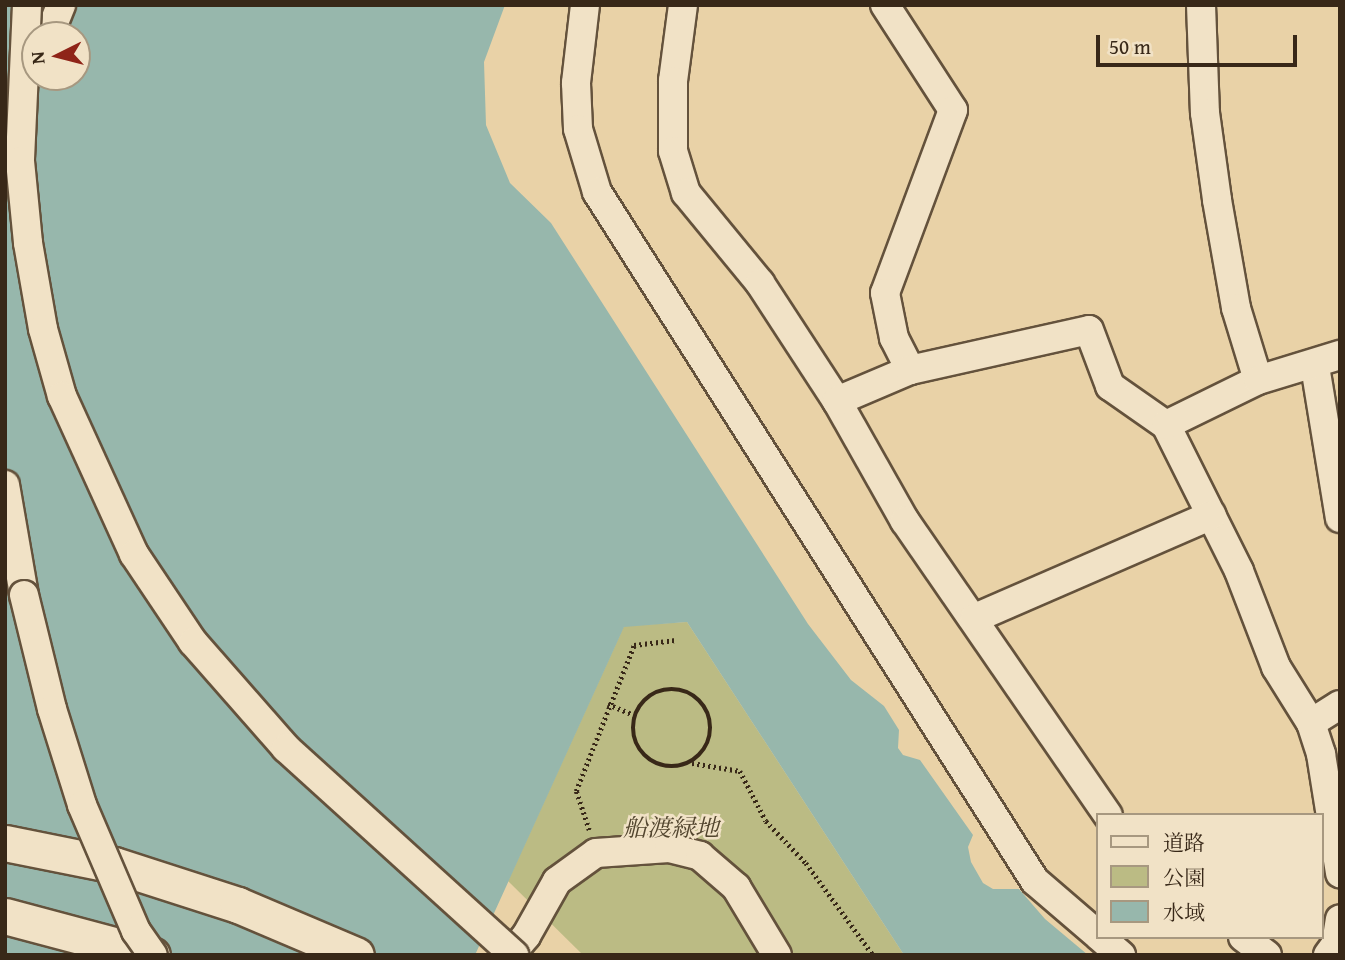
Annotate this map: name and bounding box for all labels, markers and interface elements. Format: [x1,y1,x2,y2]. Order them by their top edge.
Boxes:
north arrow [21,21,91,91]
scale bar [1100,21,1301,65]
text: 50 m [1109,31,1151,62]
text: N [23,50,52,66]
legend [1096,813,1324,939]
park label: 船渡緑地 [623,814,719,842]
text: 道路 [1163,827,1205,858]
text: 公園 [1163,862,1205,893]
text: 水域 [1163,897,1205,928]

